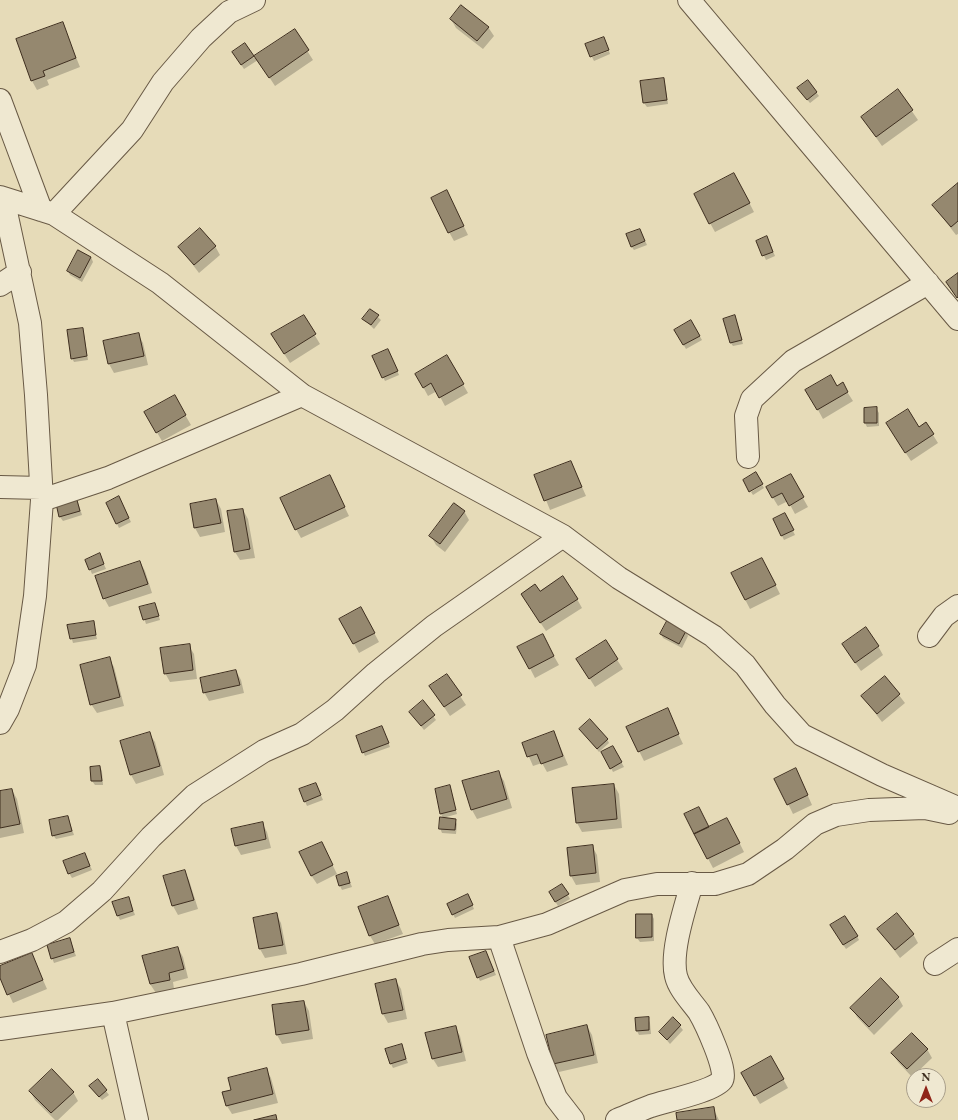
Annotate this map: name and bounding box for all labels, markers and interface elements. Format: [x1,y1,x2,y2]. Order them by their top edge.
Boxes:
north arrow [906,1068,946,1108]
text: N [922,1070,930,1084]

